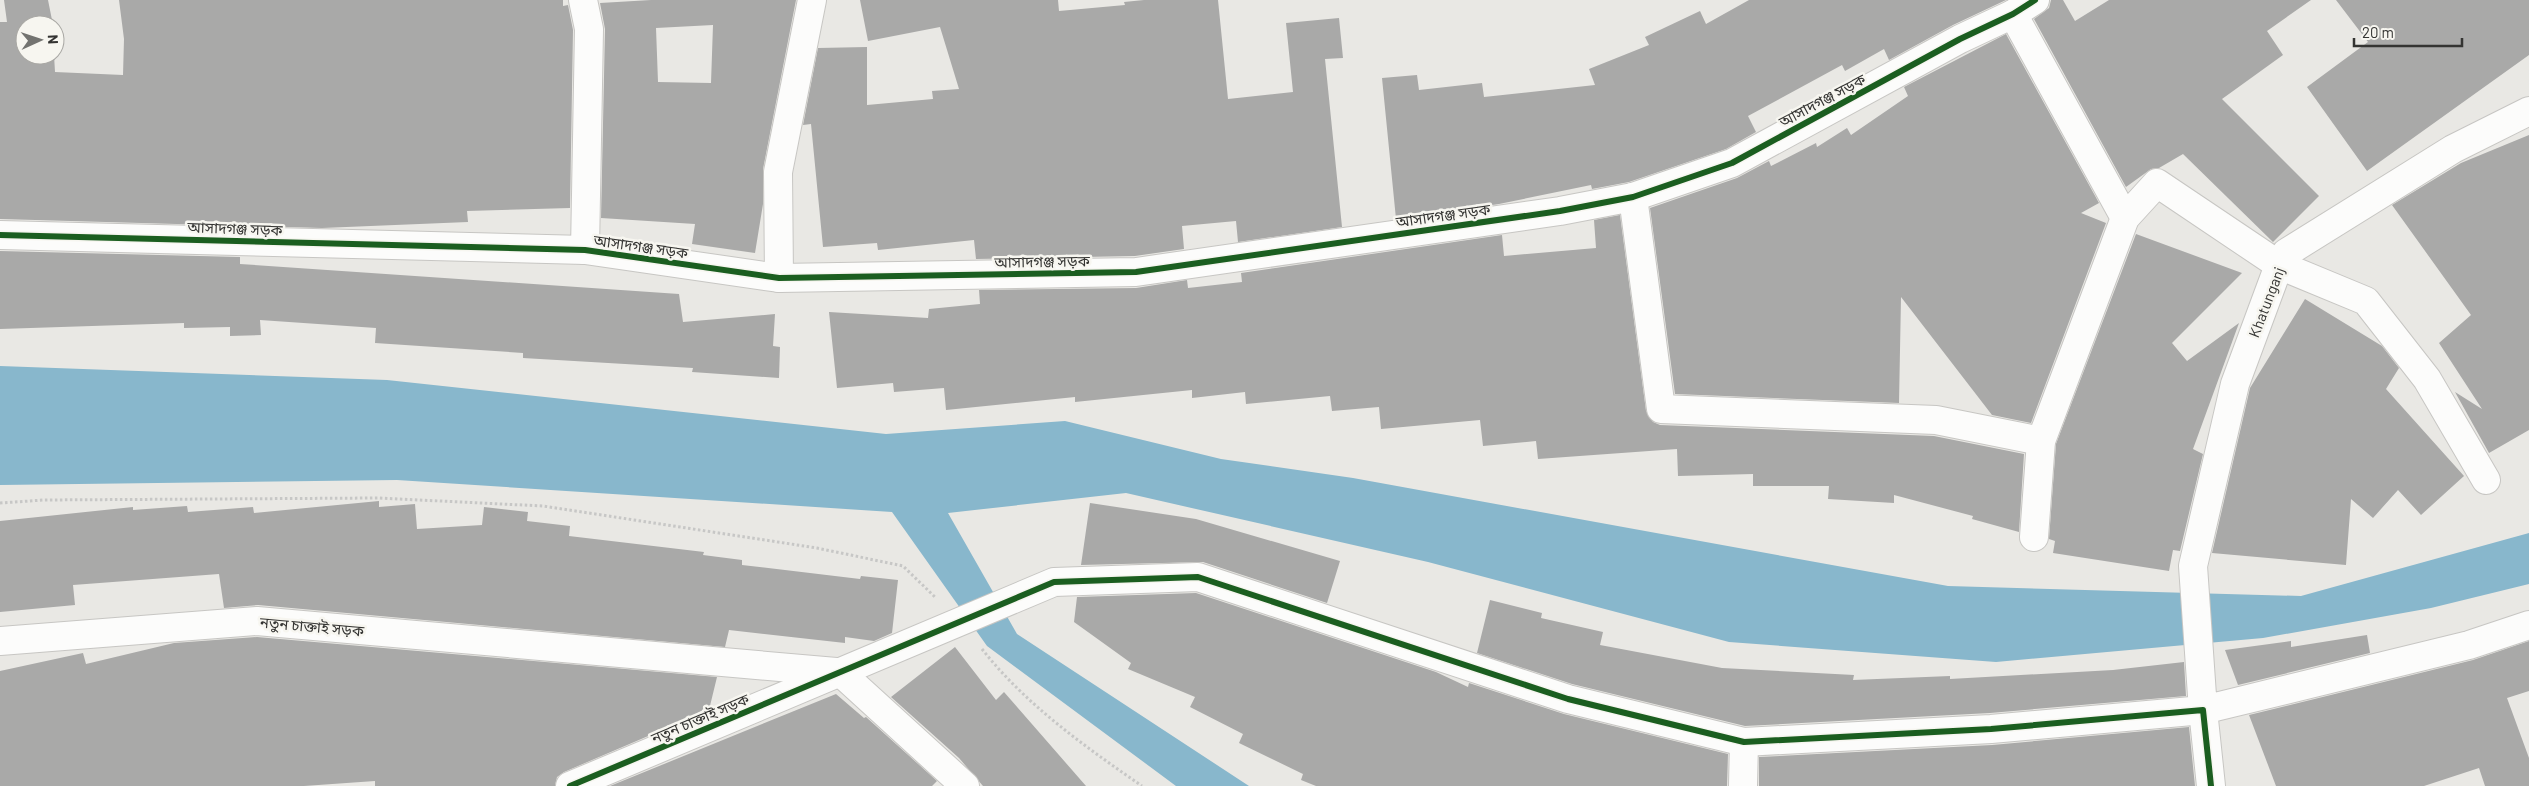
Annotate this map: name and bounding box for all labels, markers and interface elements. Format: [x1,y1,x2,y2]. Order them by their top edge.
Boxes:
north arrow [15,15,65,65]
scale bar [2354,15,2462,47]
text: 20 m [2362,23,2394,41]
text: N [45,34,62,44]
street label: আসাদগঞ্জ সড়ক [1775,69,1869,131]
street label: আসাদগঞ্জ সড়ক [1394,199,1492,231]
street label: আসাদগঞ্জ সড়ক [186,217,284,239]
street label: আসাদগঞ্জ সড়ক [592,230,690,262]
street label: আসাদগঞ্জ সড়ক [993,251,1091,271]
street label: Khatunganj [2244,264,2288,340]
street label: নতুন চাক্তাই সড়ক [258,612,366,641]
street label: নতুন চাক্তাই সড়ক [647,689,753,748]

